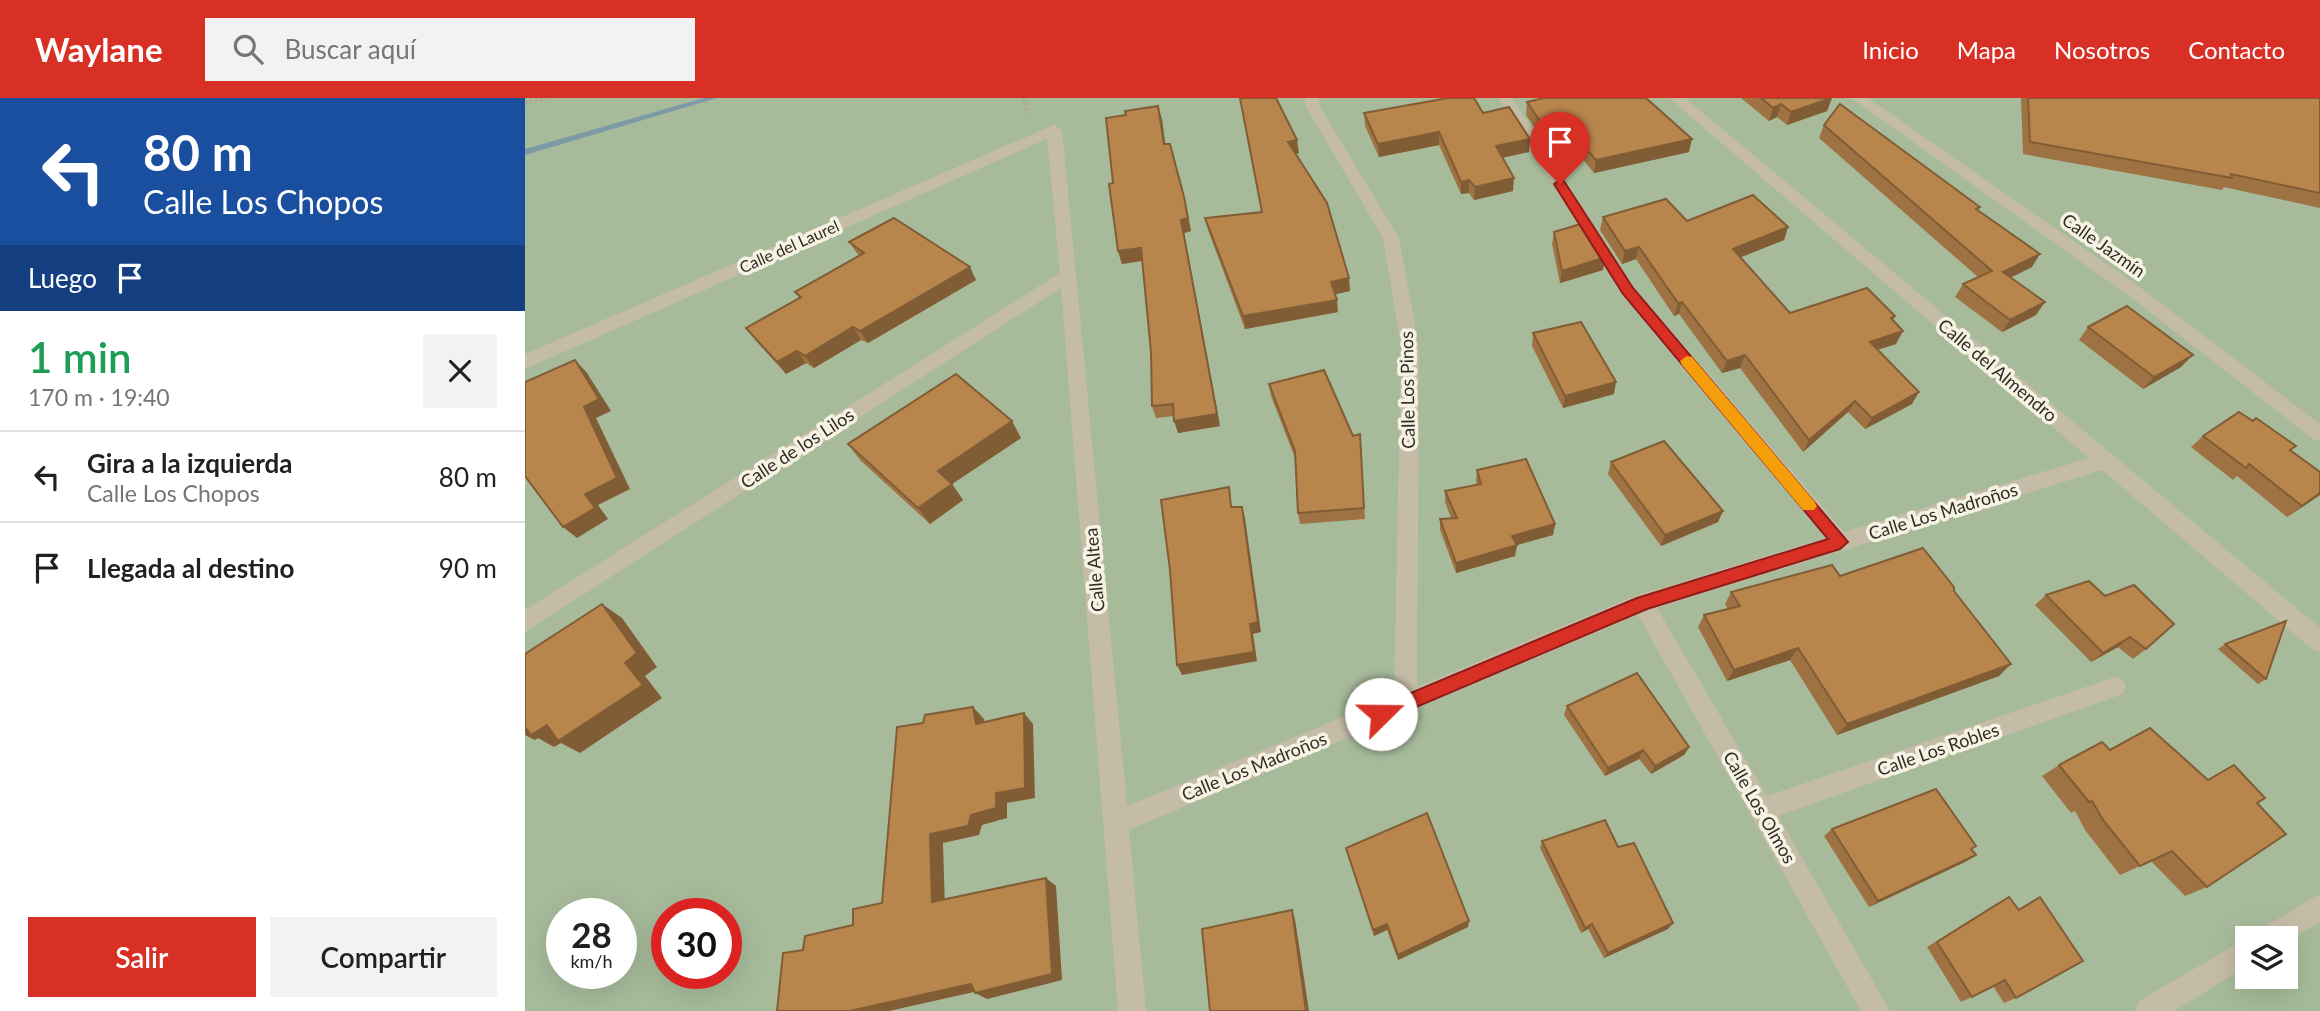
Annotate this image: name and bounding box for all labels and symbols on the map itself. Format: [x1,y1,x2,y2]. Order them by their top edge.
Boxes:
pin [1530,112,1590,184]
street label: Calle Jazmín [2058,208,2150,282]
street label: Calle del Laurel [736,216,842,276]
street label: Calle del Almendro [1934,314,2062,426]
street label: Calle Los Pinos [1395,331,1419,449]
street label: Calle de los Lilos [736,403,858,493]
street label: Calle Los Madroños [1866,478,2020,544]
street label: Calle Altea [1079,527,1109,613]
position arrow [1344,677,1418,751]
street label: Calle Los Robles [1874,718,2002,780]
street label: Calle Los Madroños [1178,727,1330,805]
street label: Calle Los Olmos [1719,747,1801,867]
speed limit sign: 30 [651,898,742,989]

